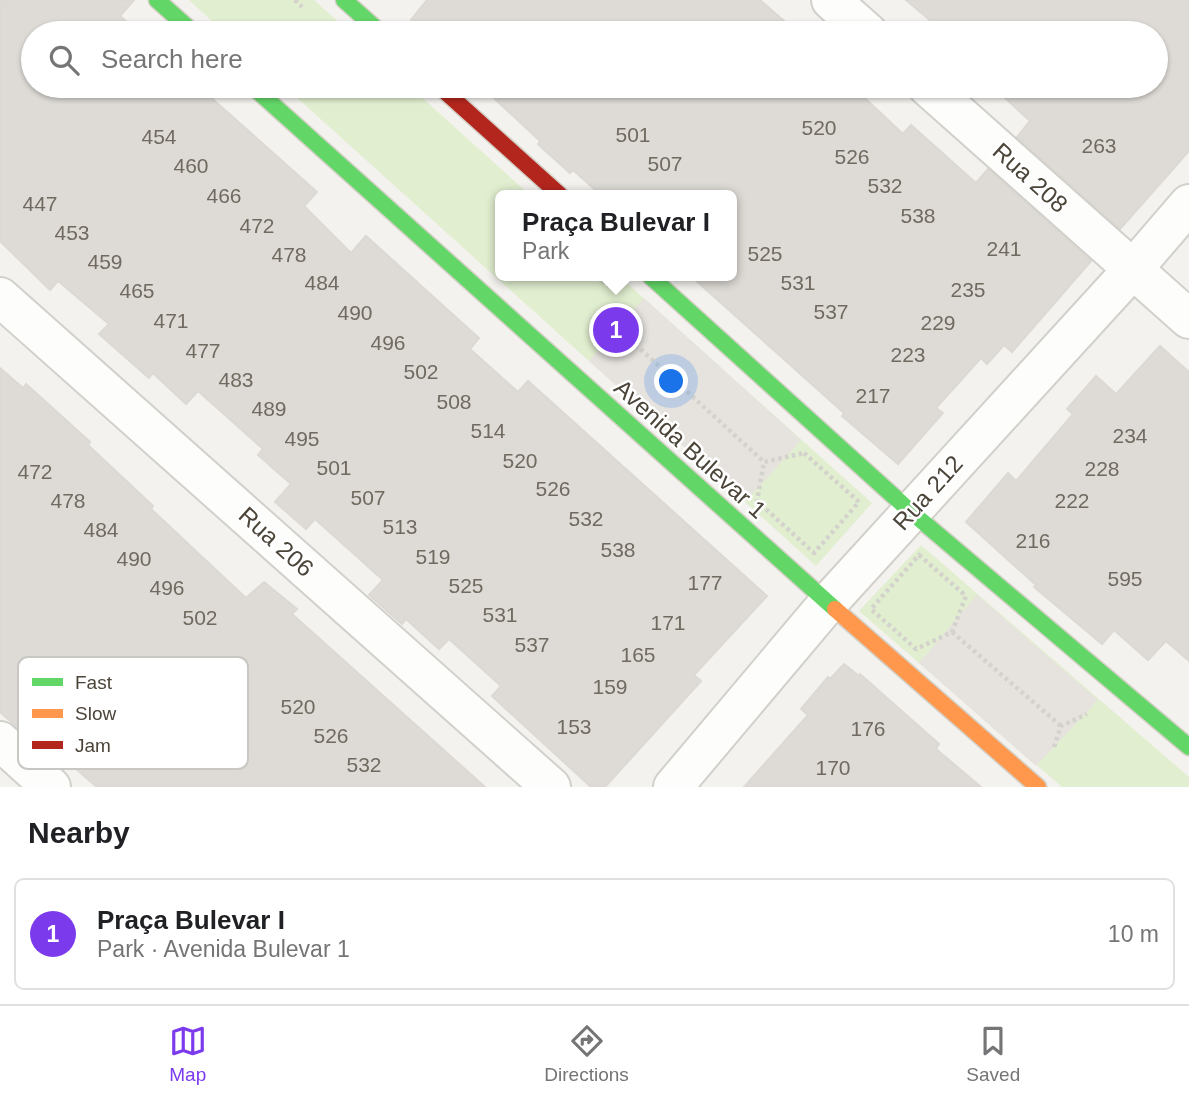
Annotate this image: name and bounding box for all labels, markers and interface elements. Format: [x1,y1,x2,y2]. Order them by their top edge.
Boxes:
search box [21,21,1168,98]
icon: search [45,41,83,79]
text: Search here [101,44,243,74]
house number: 520 [801,116,837,139]
house number: 501 [615,123,651,146]
house number: 454 [141,125,177,148]
house number: 263 [1081,134,1117,157]
street label: Rua 208 [988,137,1073,218]
house number: 526 [834,145,870,168]
house number: 507 [647,152,683,175]
house number: 460 [173,154,209,177]
house number: 532 [867,174,903,197]
house number: 466 [206,184,242,207]
popup [495,190,737,281]
house number: 447 [22,192,58,215]
house number: 538 [900,204,936,227]
text: Praça Bulevar I [522,207,710,237]
house number: 472 [239,214,275,237]
house number: 453 [54,221,90,244]
house number: 241 [986,237,1022,260]
text: Park [522,238,569,264]
house number: 525 [747,242,783,265]
house number: 478 [271,243,307,266]
house number: 459 [87,250,123,273]
house number: 484 [304,271,340,294]
house number: 531 [780,271,816,294]
house number: 235 [950,278,986,301]
house number: 465 [119,279,155,302]
house number: 537 [813,300,849,323]
house number: 490 [337,301,373,324]
pin: 1 [593,304,639,356]
house number: 471 [153,309,189,332]
house number: 229 [920,311,956,334]
house number: 496 [370,331,406,354]
house number: 477 [185,339,221,362]
house number: 223 [890,343,926,366]
house number: 502 [403,360,439,383]
your location [654,364,688,398]
house number: 483 [218,368,254,391]
street label: Avenida Bulevar 1 [609,374,772,524]
house number: 217 [855,384,891,407]
house number: 508 [436,390,472,413]
house number: 489 [251,397,287,420]
house number: 514 [470,419,506,442]
house number: 234 [1112,424,1148,447]
house number: 495 [284,427,320,450]
house number: 520 [502,449,538,472]
street label: Rua 212 [887,450,968,535]
house number: 501 [316,456,352,479]
house number: 228 [1084,457,1120,480]
house number: 472 [17,460,53,483]
house number: 526 [535,477,571,500]
house number: 507 [350,486,386,509]
house number: 478 [50,489,86,512]
house number: 222 [1054,489,1090,512]
street label: Rua 206 [234,501,319,582]
house number: 532 [568,507,604,530]
house number: 513 [382,515,418,538]
house number: 484 [83,518,119,541]
house number: 216 [1015,529,1051,552]
house number: 538 [600,538,636,561]
house number: 519 [415,545,451,568]
house number: 490 [116,547,152,570]
house number: 595 [1107,567,1143,590]
house number: 177 [687,571,723,594]
house number: 525 [448,574,484,597]
house number: 496 [149,576,185,599]
house number: 531 [482,603,518,626]
house number: 502 [182,606,218,629]
house number: 171 [650,611,686,634]
house number: 537 [514,633,550,656]
house number: 165 [620,643,656,666]
legend [18,657,248,769]
text: Fast [75,672,113,693]
house number: 159 [592,675,628,698]
house number: 520 [280,695,316,718]
text: Slow [75,703,116,724]
house number: 153 [556,715,592,738]
house number: 176 [850,717,886,740]
house number: 526 [313,724,349,747]
text: Jam [75,735,111,756]
house number: 532 [346,753,382,776]
house number: 170 [815,756,851,779]
text: Nearby [28,816,130,849]
text: Praça Bulevar I [97,905,285,935]
text: 1 [47,921,59,947]
text: 10 m [1108,921,1159,947]
text: Park · Avenida Bulevar 1 [97,936,350,962]
tab: Map [169,1022,207,1086]
tab: Directions [544,1022,629,1086]
tab: Saved [966,1022,1020,1086]

